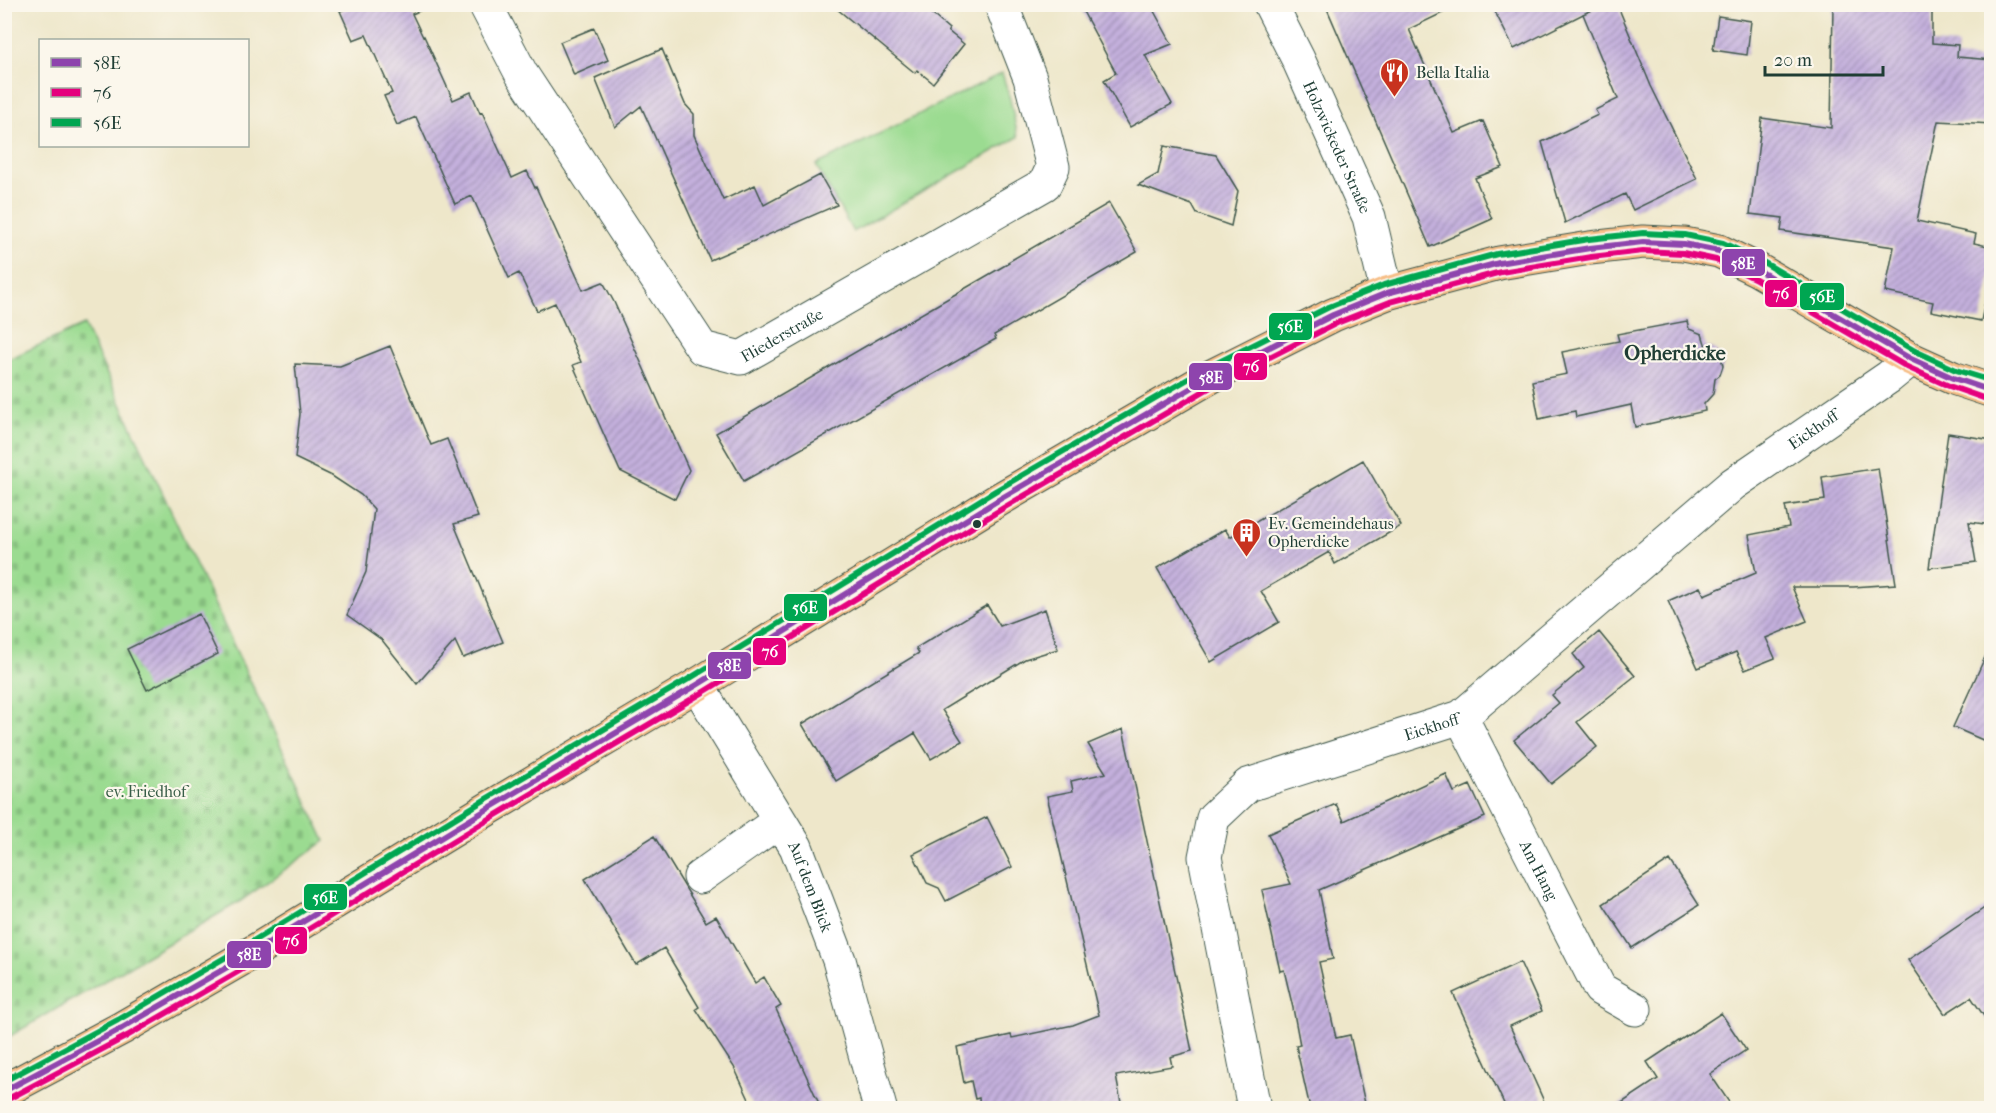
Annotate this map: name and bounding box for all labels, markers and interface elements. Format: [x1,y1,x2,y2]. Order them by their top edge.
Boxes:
legend [39,39,249,147]
scale bar [1765,39,1884,77]
text: 20 m [1774,50,1812,71]
text: 58E [93,53,121,74]
restaurant icon: Bella Italia [1379,56,1411,98]
place label: Bella Italia [1416,63,1490,82]
street label: Holzwickeder Straße [1299,78,1376,216]
text: 76 [93,83,112,104]
text: 56E [93,113,122,134]
line badge: 58E [1721,248,1766,277]
text: 58E [1731,254,1756,273]
line badge: 76 [1764,279,1798,308]
line badge: 56E [1799,282,1845,311]
text: 76 [1772,284,1790,303]
text: 56E [1809,287,1835,306]
street label: Fliederstraße [737,304,826,366]
line badge: 56E [1268,312,1313,341]
text: 56E [1277,317,1303,336]
district label: Opherdicke [1624,342,1726,365]
line badge: 76 [1233,352,1268,381]
text: 76 [1242,357,1260,376]
line badge: 58E [1188,362,1233,391]
text: 58E [1199,368,1224,387]
street label: Eickhoff [1784,404,1844,453]
place label: Ev. Gemeindehaus Opherdicke [1268,514,1394,551]
building icon: Ev. Gemeindehaus Opherdicke [1231,516,1263,558]
unlabelled marker [971,518,983,530]
line badge: 56E [783,593,828,622]
text: 56E [792,598,818,617]
line badge: 76 [752,637,787,666]
text: 76 [761,642,779,661]
line badge: 58E [707,651,752,680]
text: 58E [717,656,742,675]
street label: Eickhoff [1402,708,1464,744]
park label: ev. Friedhof [106,782,190,801]
street label: Auf dem Blick [784,836,837,935]
street label: Am Hang [1516,836,1563,904]
line badge: 56E [303,883,348,911]
text: 56E [312,888,338,907]
line badge: 76 [274,926,308,955]
text: 76 [282,931,300,950]
line badge: 58E [226,940,272,969]
text: 58E [237,945,262,964]

